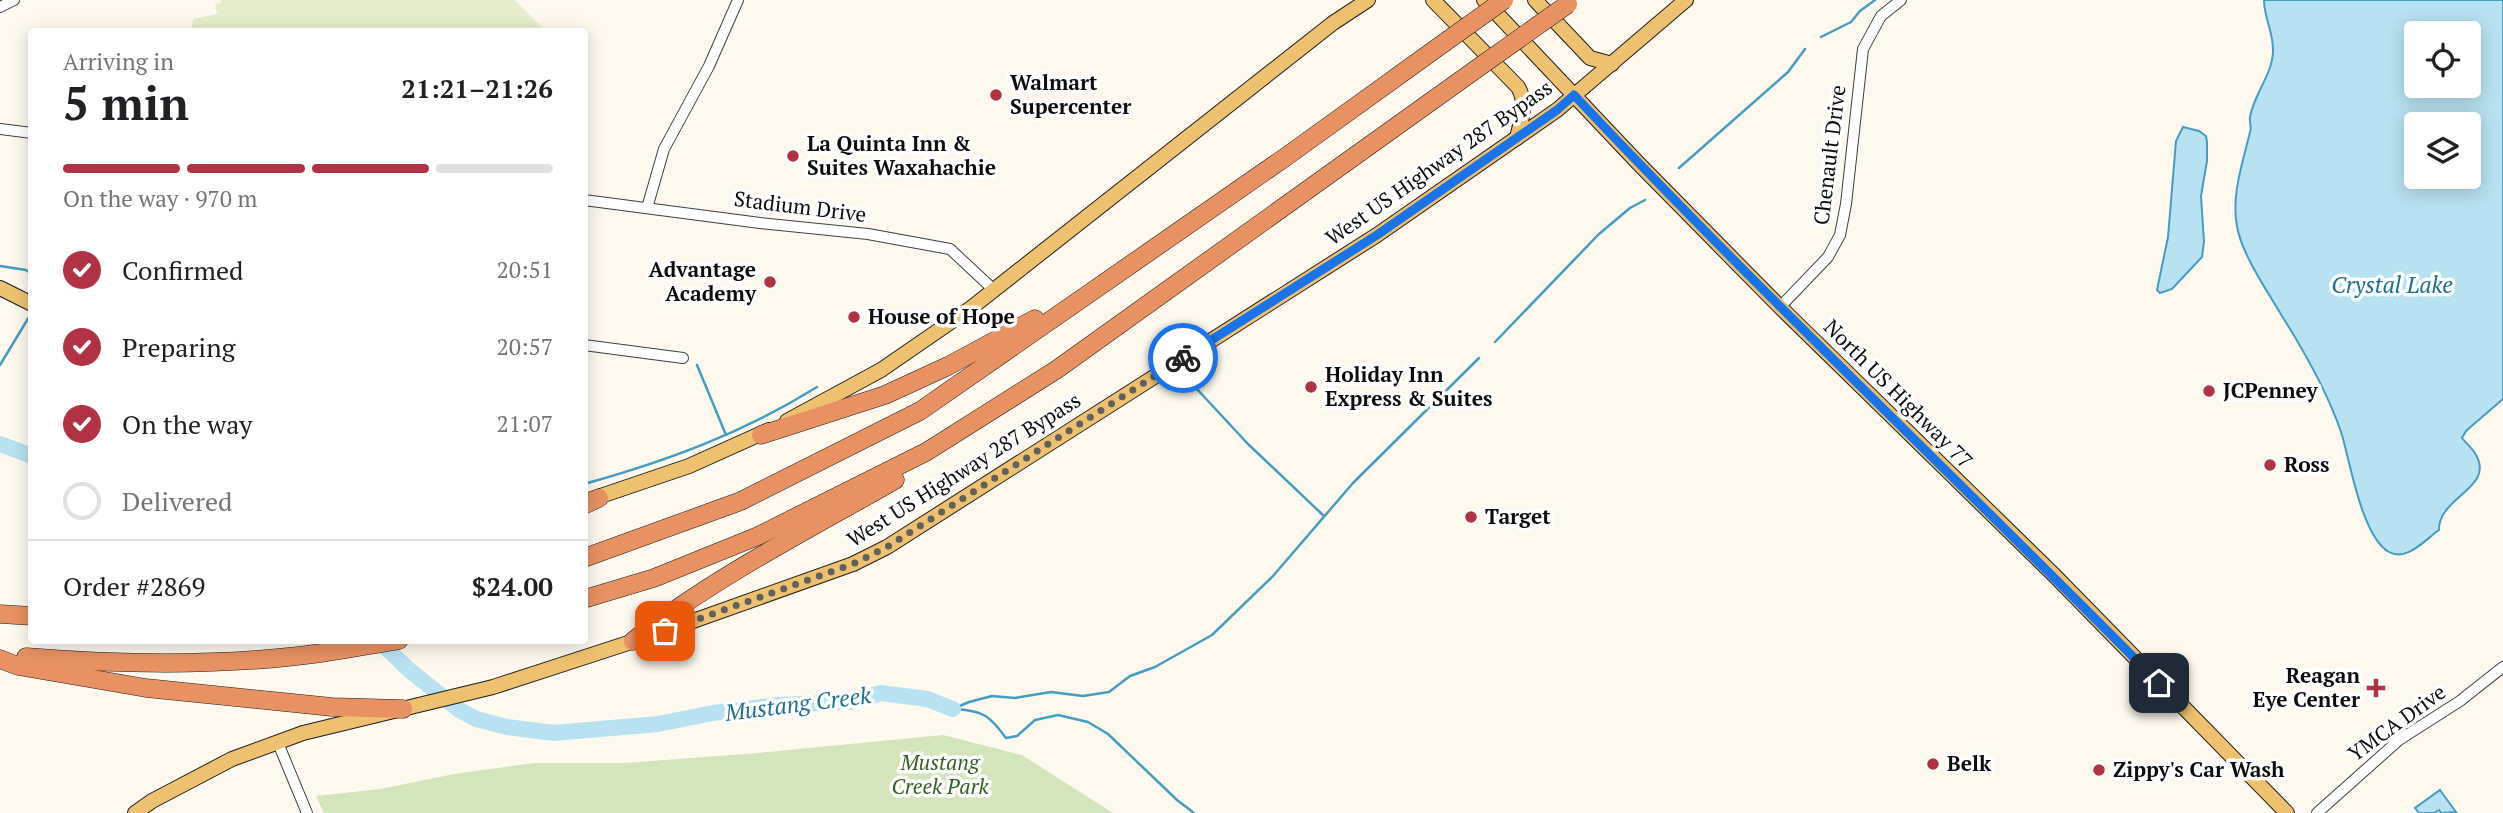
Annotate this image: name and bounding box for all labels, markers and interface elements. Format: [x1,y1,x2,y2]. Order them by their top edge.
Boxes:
map controls [2404,21,2481,189]
button: locate [2404,21,2481,98]
text: Arriving in [63,46,174,77]
place label: Walmart Supercenter [1010,68,1131,120]
text: 21:21–21:26 [401,71,553,105]
text: 5 min [63,72,189,133]
street label: West US Highway 287 Bypass [1320,73,1557,251]
street label: Chenault Drive [1807,83,1851,226]
marker: Walmart Supercenter [988,87,1004,103]
button: layers [2404,112,2481,189]
place label: La Quinta Inn & Suites Waxahachie [807,129,996,181]
marker: La Quinta Inn & Suites Waxahachie [785,148,801,164]
text: On the way · 970 m [63,183,257,214]
street label: Stadium Drive [732,184,868,228]
icon: check [63,251,101,289]
text: Confirmed [122,253,243,287]
text: 20:51 [496,254,553,285]
place label: Advantage Academy [648,255,757,307]
water label: Crystal Lake [2331,269,2453,300]
marker: Advantage Academy [762,274,778,290]
place label: House of Hope [868,302,1015,330]
marker: House of Hope [846,309,862,325]
street label: North US Highway 77 [1818,313,1979,474]
courier [1148,323,1218,393]
icon: check [63,328,101,366]
text: Preparing [122,330,235,364]
text: 20:57 [496,331,553,362]
icon: bike [1164,339,1202,377]
place label: Holiday Inn Express & Suites [1325,360,1493,412]
place label: JCPenney [2223,376,2318,404]
marker: Holiday Inn Express & Suites [1303,379,1319,395]
marker: JCPenney [2201,383,2217,399]
street label: West US Highway 287 Bypass [841,386,1086,553]
icon: check [63,405,101,443]
text: On the way [122,407,253,441]
text: 21:07 [496,408,553,439]
place label: Ross [2284,450,2330,478]
marker: Ross [2262,457,2278,473]
text: Delivered [122,484,232,518]
place label: Target [1485,502,1551,530]
marker: Target [1463,509,1479,525]
text: Order #2869 [63,569,205,603]
text: $24.00 [472,569,553,603]
pin [635,601,695,661]
icon: bag [646,612,684,650]
pin [2129,653,2189,713]
place label: Reagan Eye Center [2253,661,2360,713]
icon: home [2140,664,2178,702]
street label: YMCA Drive [2342,677,2451,767]
marker: Reagan Eye Center [2366,678,2386,698]
water label: Mustang Creek [722,679,874,728]
park label: Mustang Creek Park [891,748,989,800]
place label: Belk [1947,749,1992,777]
place label: Zippy's Car Wash [2113,755,2285,783]
marker: Belk [1925,756,1941,772]
marker: Zippy's Car Wash [2091,762,2107,778]

